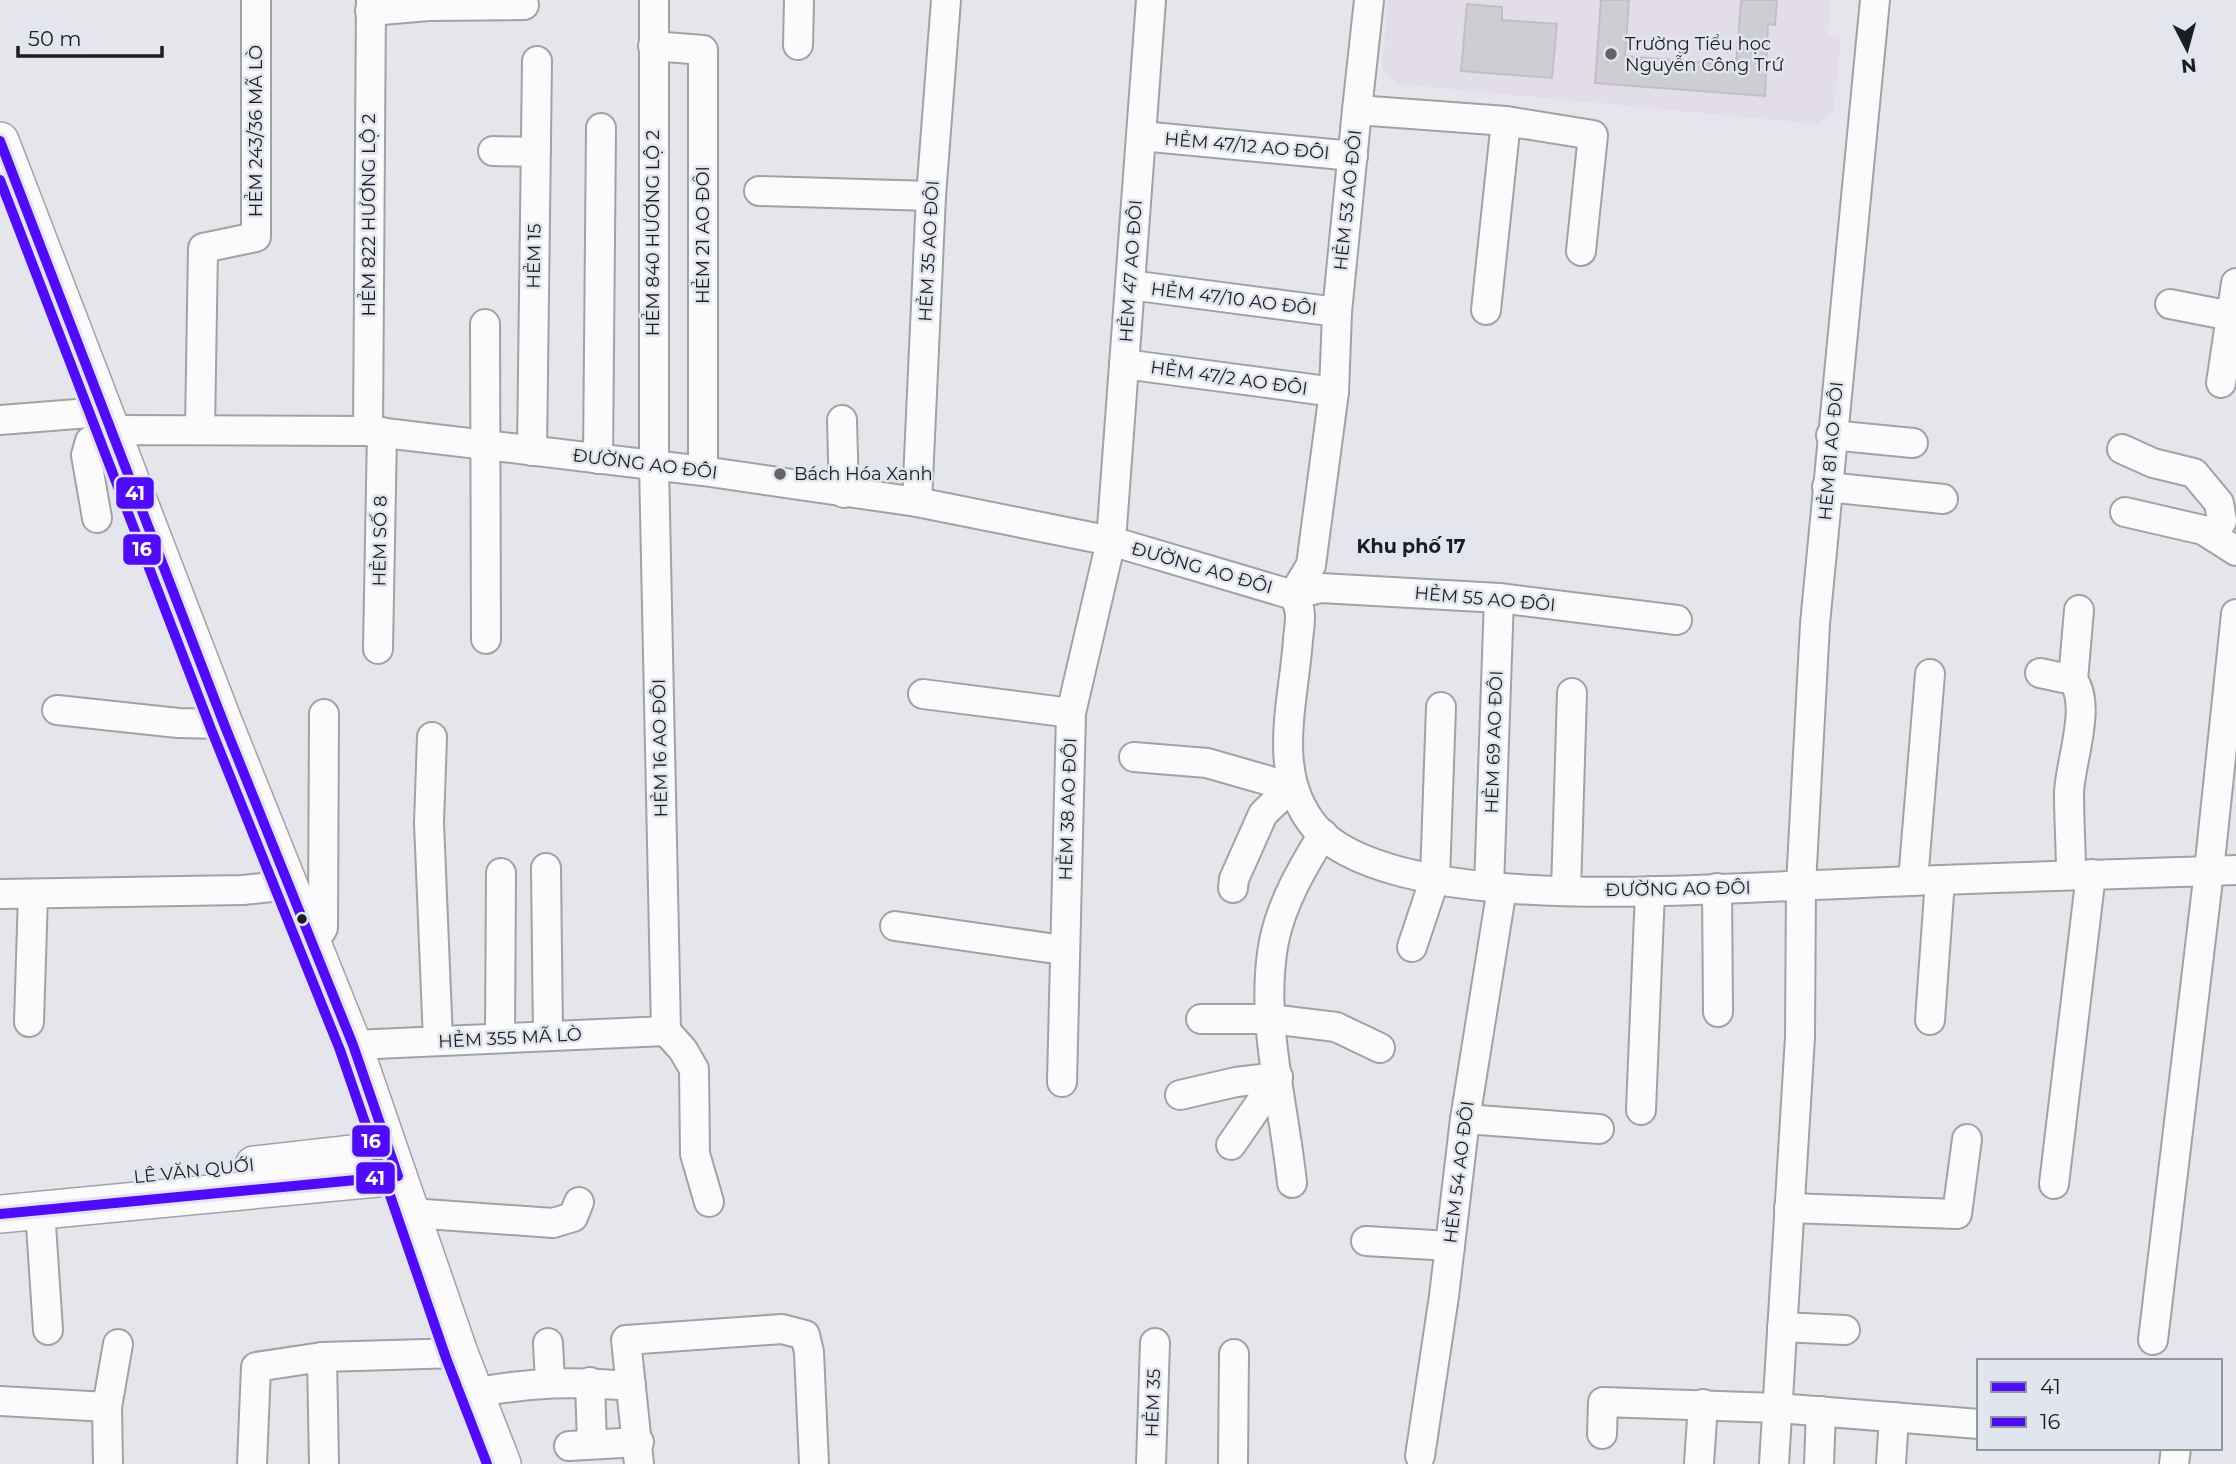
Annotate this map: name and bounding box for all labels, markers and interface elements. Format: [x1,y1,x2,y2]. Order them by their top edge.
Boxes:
scale bar [18,14,161,58]
north arrow [2152,14,2222,84]
text: 50 m [28,26,82,51]
place label: Trường Tiểu học Nguyễn Công Trứ [1625,33,1784,76]
street label: HẺM 243/36 MÃ LÒ [244,45,267,217]
marker: Trường Tiểu học Nguyễn Công Trứ [1603,46,1619,62]
text: N [2180,53,2198,78]
street label: HẺM 822 HƯƠNG LỘ 2 [357,114,380,316]
street label: HẺM 47/12 AO ĐÔI [1164,127,1330,164]
street label: HẺM 53 AO ĐÔI [1329,128,1366,272]
street label: HẺM 840 HƯƠNG LỘ 2 [641,130,664,336]
street label: HẺM 21 AO ĐÔI [691,166,714,304]
street label: HẺM 35 AO ĐÔI [913,180,944,322]
street label: HẺM 47 AO ĐÔI [1114,199,1147,343]
street label: HẺM 15 [521,223,546,289]
street label: HẺM 47/10 AO ĐÔI [1150,277,1318,320]
street label: HẺM 47/2 AO ĐÔI [1149,355,1309,400]
street label: HẺM 81 AO ĐÔI [1813,381,1848,521]
street label: ĐƯỜNG AO ĐÔI [571,444,719,484]
place label: Bách Hóa Xanh [794,463,933,485]
marker: Bách Hóa Xanh [772,466,788,482]
line badge: 41 [115,476,155,510]
text: 41 [125,482,145,505]
street label: HẺM SỐ 8 [367,495,392,587]
line badge: 16 [122,533,162,566]
district label: Khu phố 17 [1357,535,1466,558]
street label: ĐƯỜNG AO ĐÔI [1129,537,1275,599]
text: 16 [132,538,152,561]
street label: HẺM 55 AO ĐÔI [1413,581,1557,616]
street label: HẺM 69 AO ĐÔI [1480,670,1507,814]
street label: HẺM 16 AO ĐÔI [647,678,672,818]
street label: HẺM 38 AO ĐÔI [1054,737,1081,881]
street label: ĐƯỜNG AO ĐÔI [1605,877,1751,901]
unlabelled marker [295,912,309,926]
street label: HẺM 355 MÃ LÒ [438,1022,582,1053]
street label: HẺM 54 AO ĐÔI [1438,1099,1479,1245]
line badge: 16 [351,1124,391,1158]
text: 16 [361,1130,381,1153]
street label: LÊ VĂN QUỚI [132,1154,256,1188]
line badge: 41 [355,1161,396,1195]
text: 41 [365,1167,385,1190]
legend [1977,1359,2222,1450]
street label: HẺM 35 [1140,1368,1165,1438]
text: 41 [2040,1374,2061,1399]
text: 16 [2040,1409,2061,1434]

